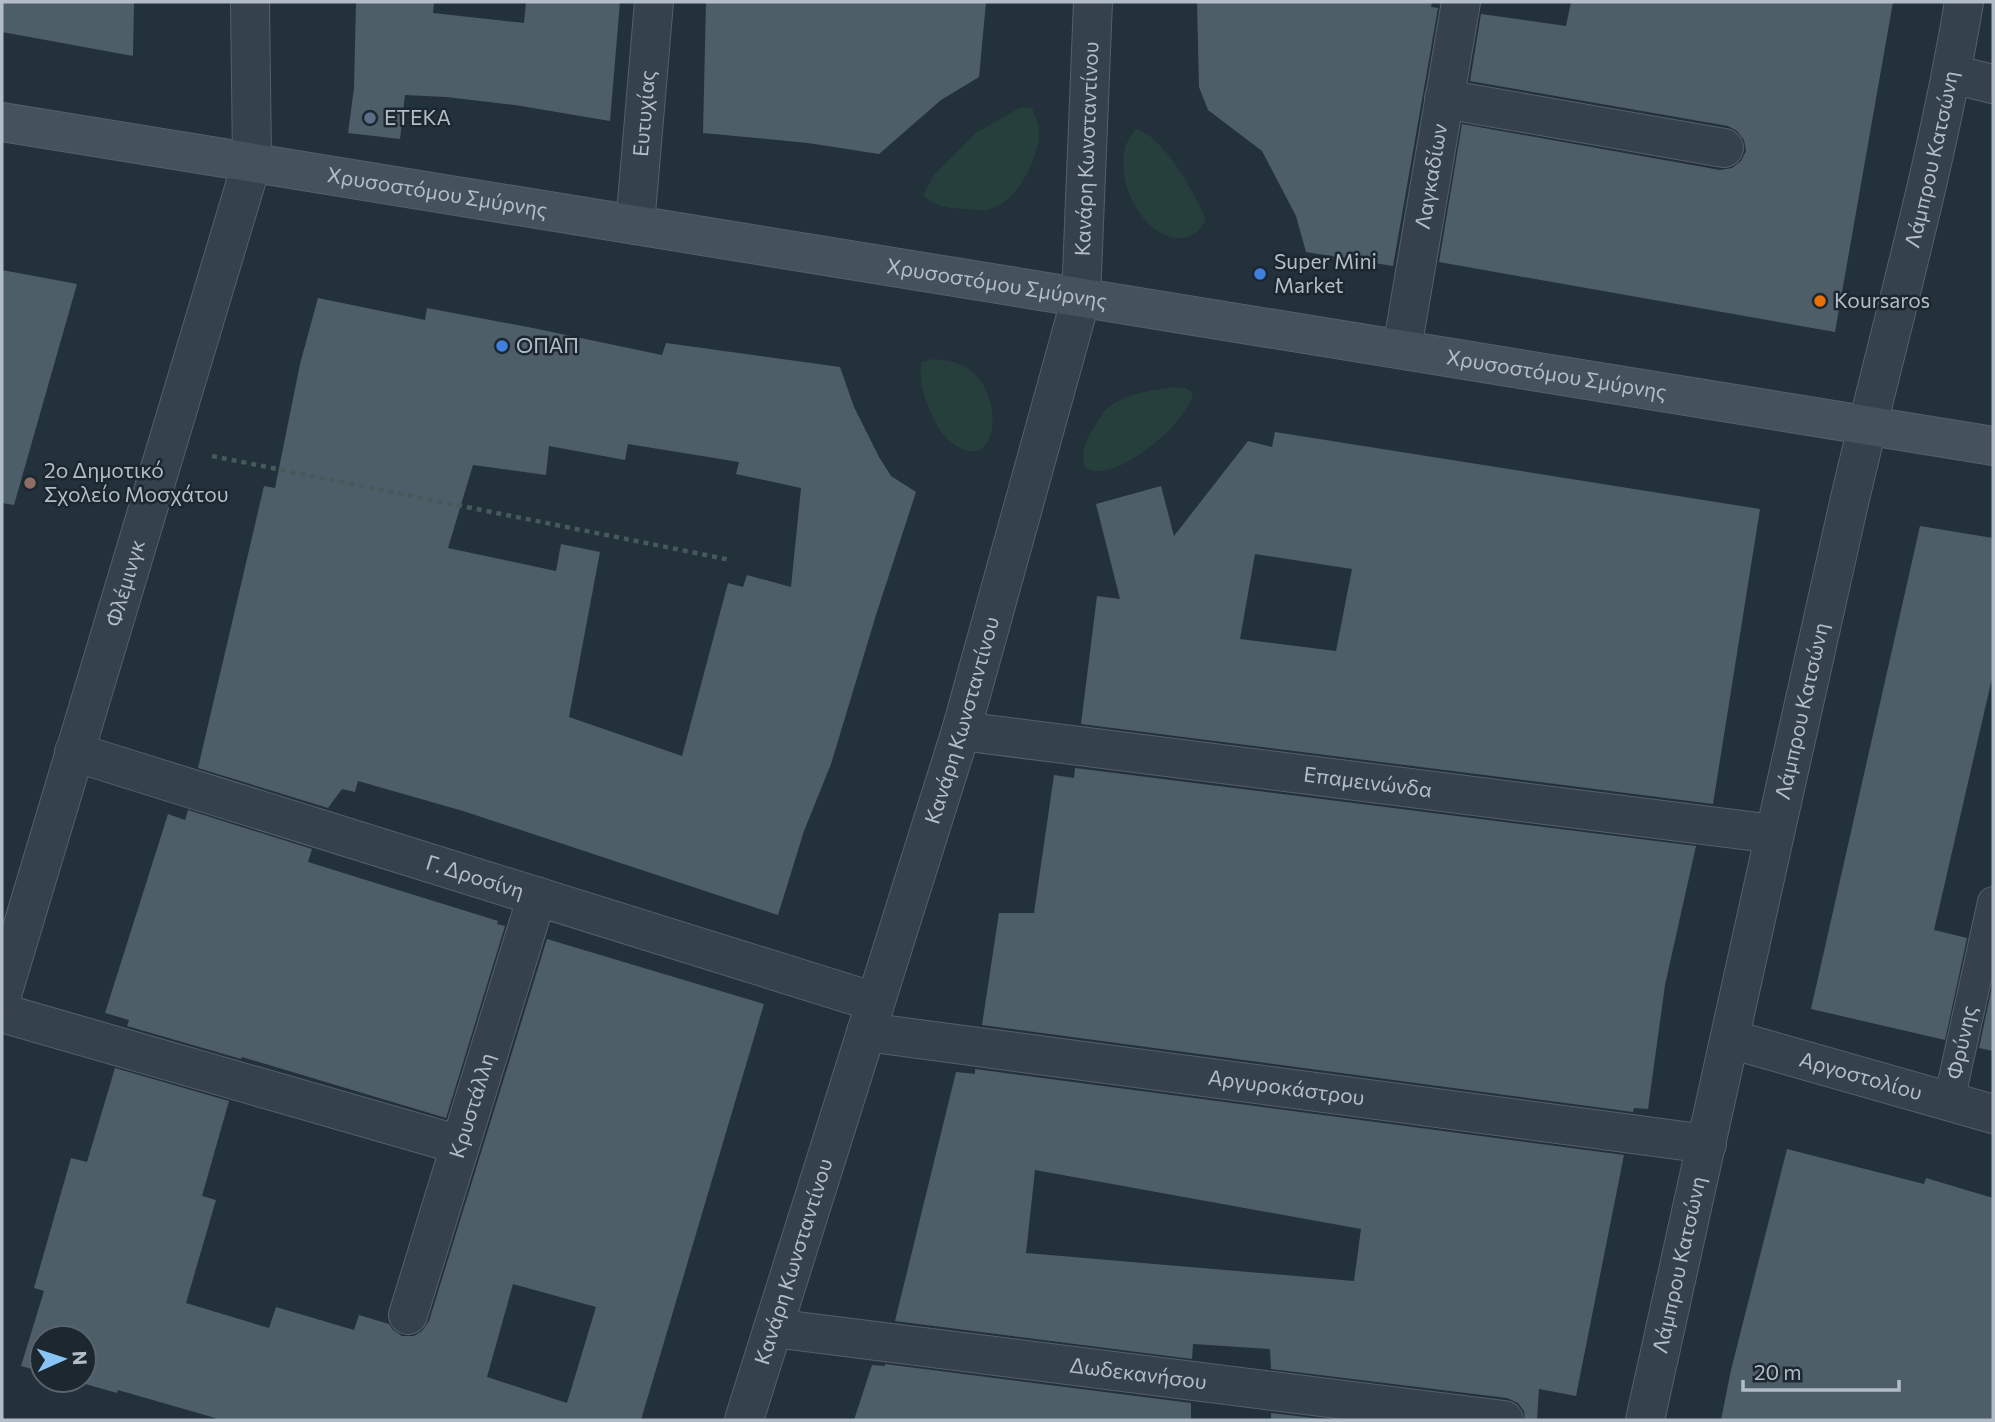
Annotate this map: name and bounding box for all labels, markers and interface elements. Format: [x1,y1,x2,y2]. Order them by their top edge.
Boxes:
street label: Κανάρη Κωνσταντίνου [1069,41,1102,257]
street label: Λάμπρου Κατσώνη [1898,68,1962,250]
street label: Ευτυχίας [627,69,659,158]
place label: ΕΤΕΚΑ [384,104,451,129]
marker: ΕΤΕΚΑ [362,110,378,126]
street label: Λαγκαδίων [1409,121,1451,231]
street label: Χρυσοστόμου Σμύρνης [326,161,549,222]
place label: Super Mini Market [1274,248,1377,297]
street label: Χρυσοστόμου Σμύρνης [885,252,1109,313]
marker: Super Mini Market [1252,266,1268,282]
place label: Koursaros [1834,287,1930,312]
marker: Koursaros [1812,293,1828,309]
place label: ΟΠΑΠ [516,332,579,357]
marker: ΟΠΑΠ [494,338,510,354]
street label: Χρυσοστόμου Σμύρνης [1445,343,1669,404]
place label: 2ο Δημοτικό Σχολείο Μοσχάτου [44,457,229,506]
marker: 2ο Δημοτικό Σχολείο Μοσχάτου [22,475,38,491]
street label: Φλέμινγκ [99,536,149,629]
street label: Κανάρη Κωνσταντίνου [919,613,1003,827]
street label: Λάμπρου Κατσώνη [1769,620,1833,802]
street label: Επαμεινώνδα [1302,761,1434,802]
street label: Γ. Δροσίνη [423,849,527,903]
street label: Φρύνης [1940,1003,1981,1081]
street label: Αργοστολίου [1797,1045,1925,1104]
street label: Κρυστάλλη [443,1050,499,1161]
street label: Αργυροκάστρου [1207,1064,1366,1109]
street label: Κανάρη Κωνσταντίνου [748,1155,837,1368]
street label: Λάμπρου Κατσώνη [1646,1174,1710,1355]
north arrow [28,1324,98,1394]
scale bar [1743,1348,1899,1392]
text: N [69,1350,92,1366]
street label: Δωδεκανήσου [1068,1351,1208,1393]
text: 20 m [1754,1359,1802,1384]

